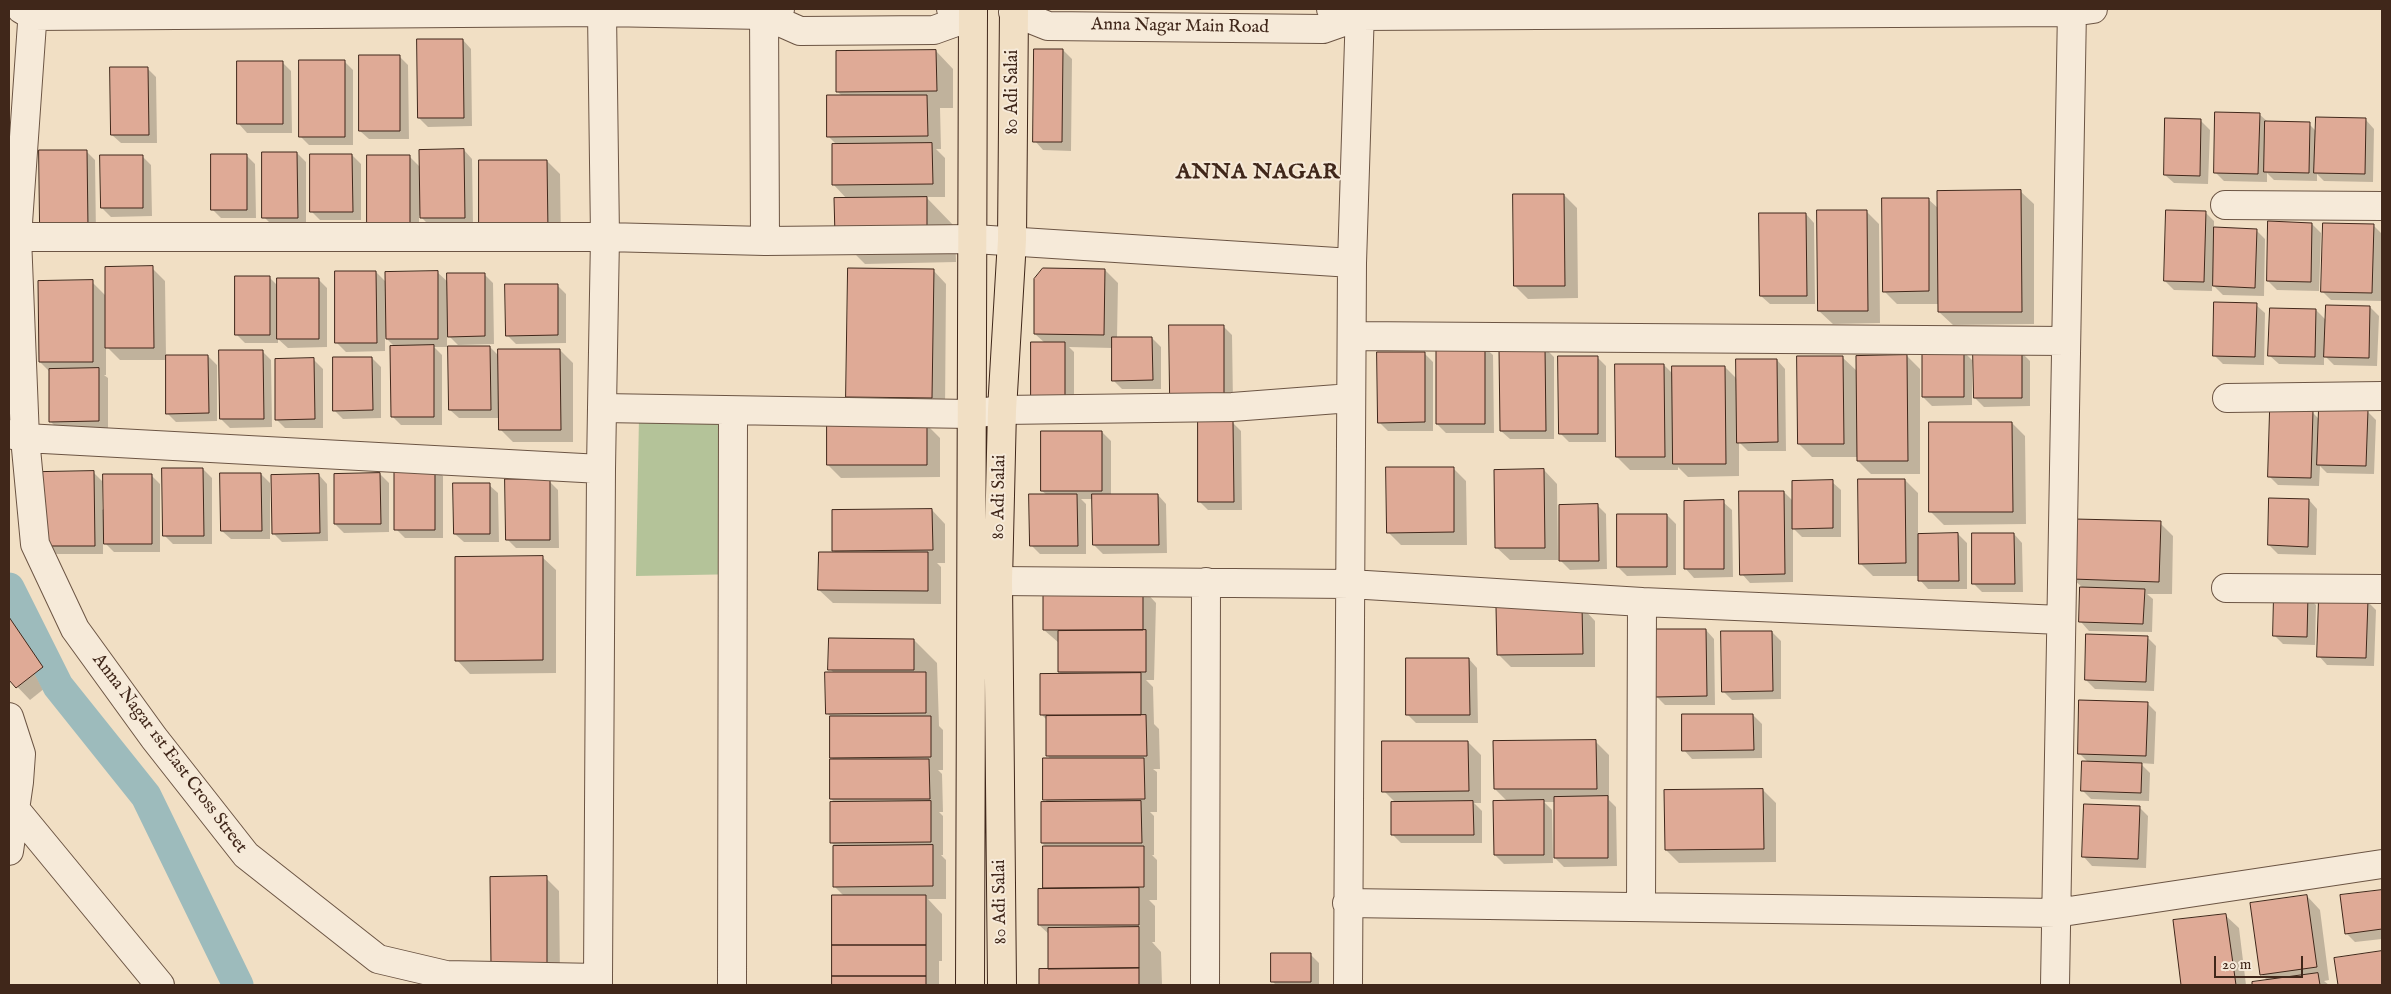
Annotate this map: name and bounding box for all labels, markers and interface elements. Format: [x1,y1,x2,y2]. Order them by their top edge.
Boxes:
street label: Anna Nagar Main Road [1091,15,1269,39]
street label: 80 Adi Salai [1002,50,1024,134]
district label: ANNA NAGAR [1175,160,1341,186]
street label: 80 Adi Salai [988,454,1012,540]
street label: Anna Nagar 1st East Cross Street [87,650,251,858]
street label: 80 Adi Salai [989,859,1013,945]
scale bar [2216,946,2305,978]
text: 20 m [2222,955,2251,974]

